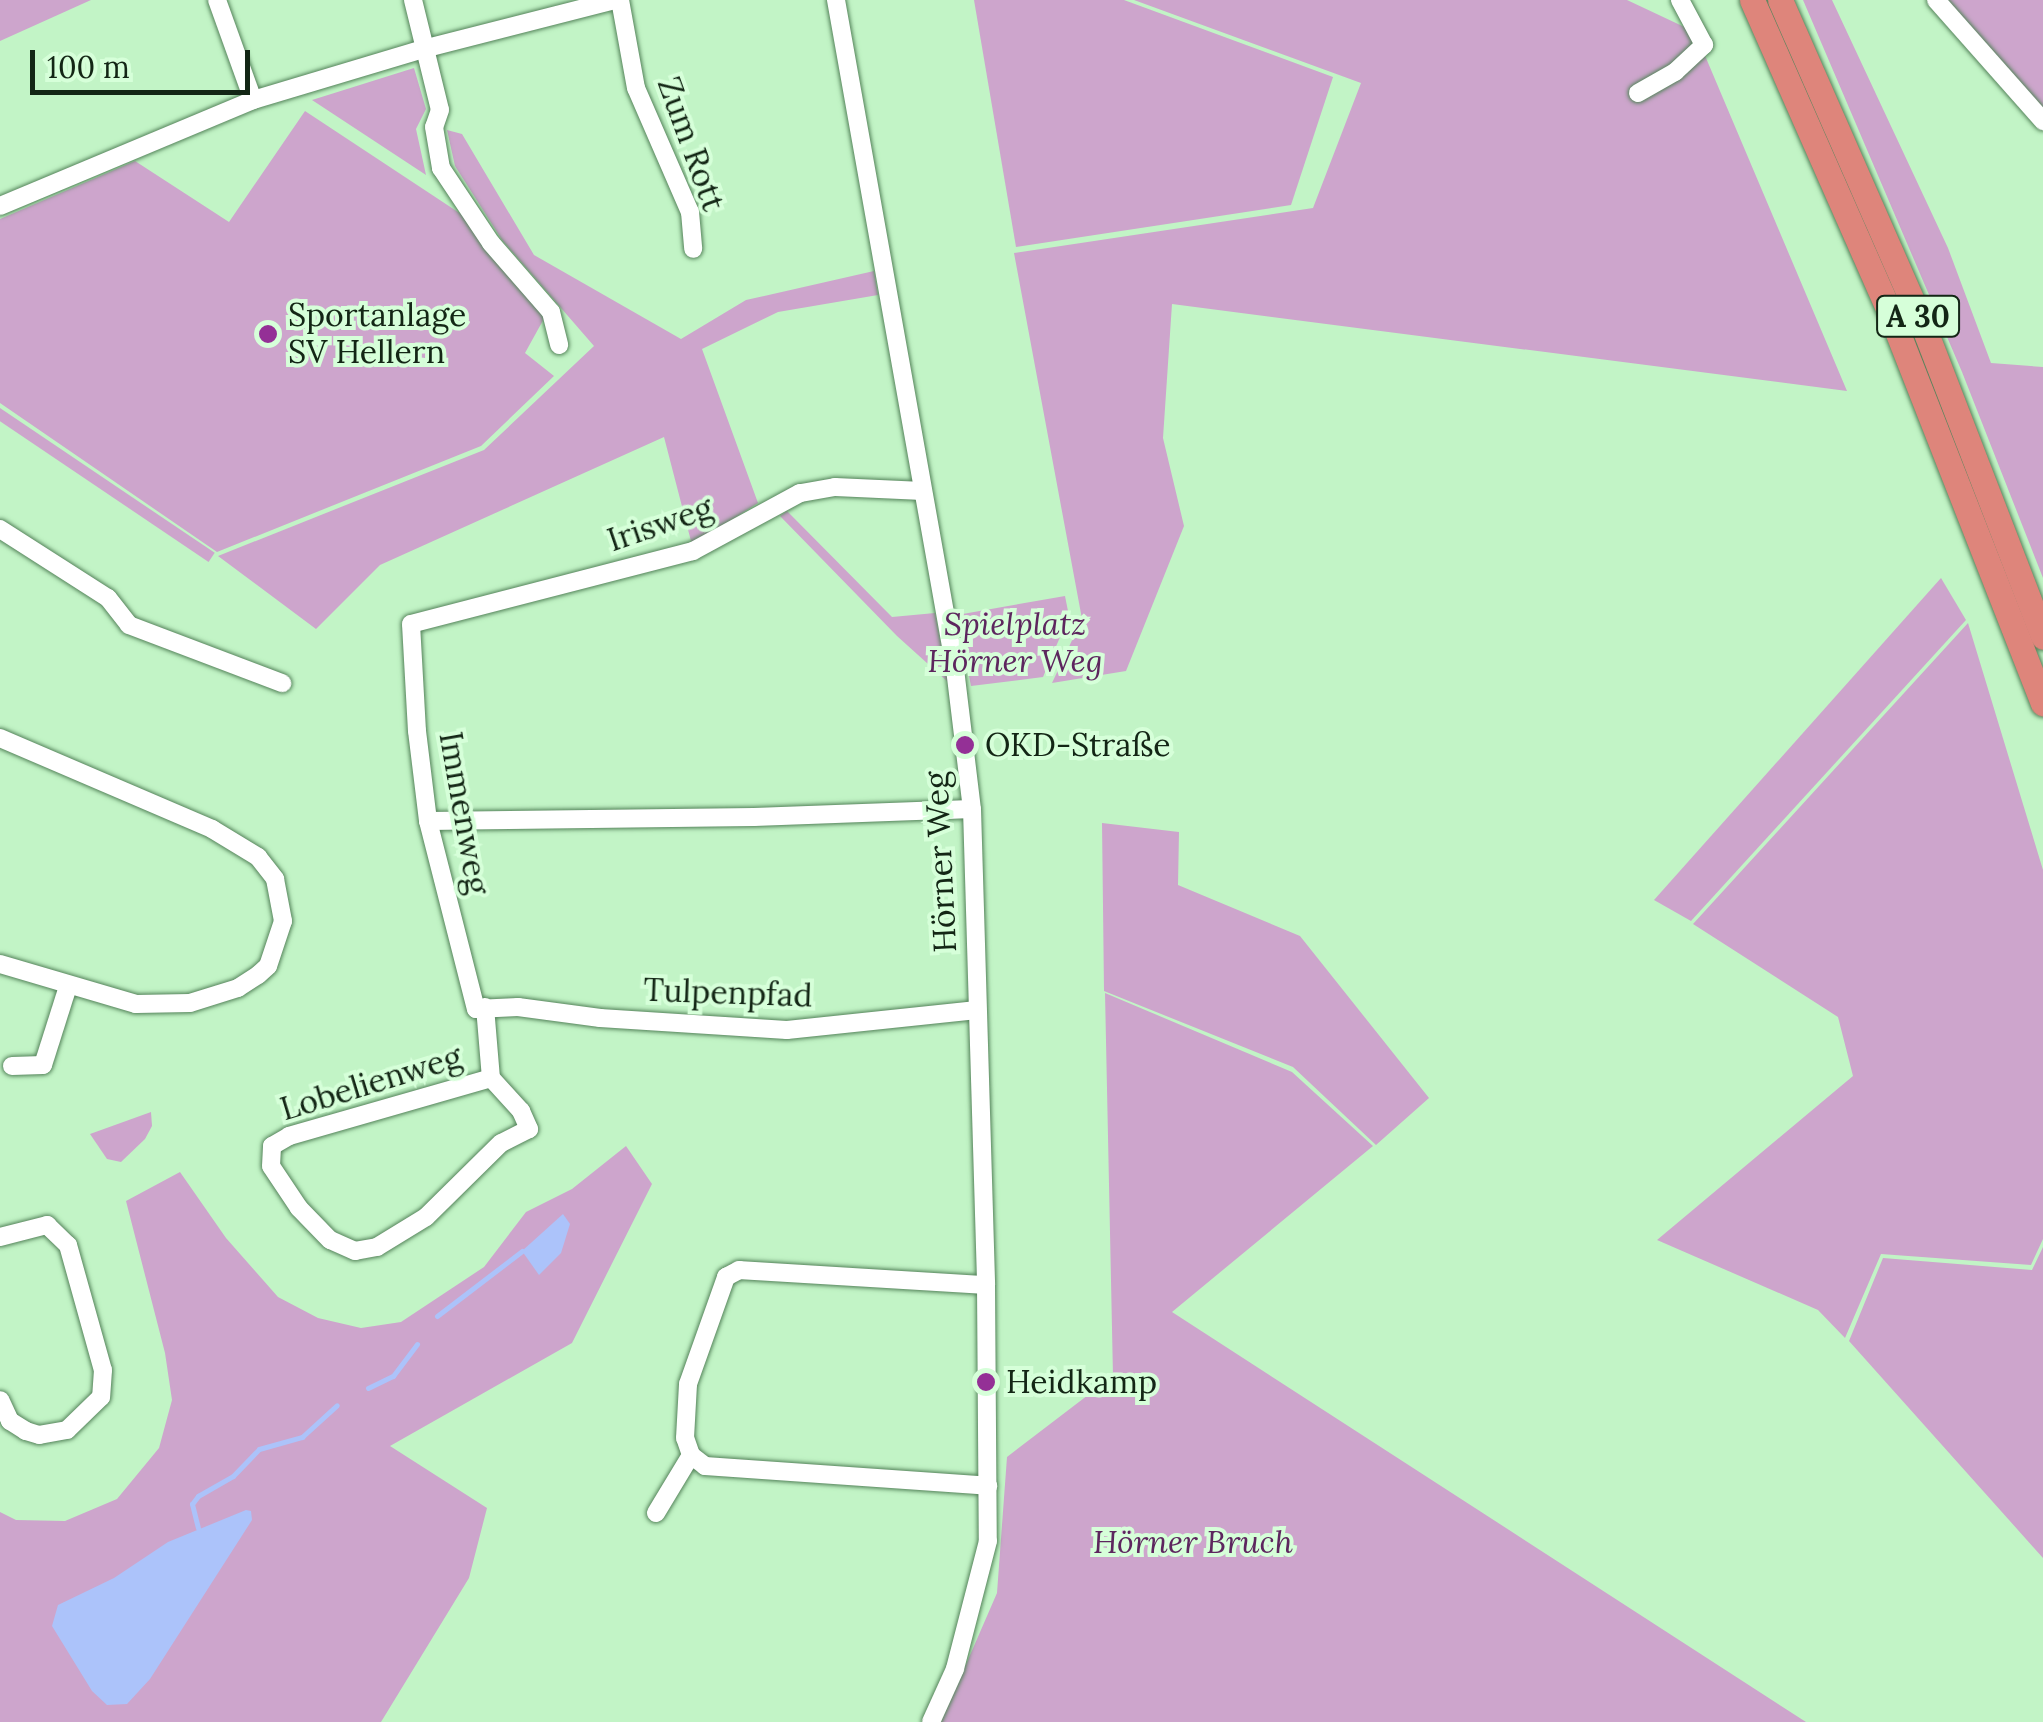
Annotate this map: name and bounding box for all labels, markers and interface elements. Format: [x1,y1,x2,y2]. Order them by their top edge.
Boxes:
scale bar [35,30,255,92]
text: 100 m [47,48,130,86]
street label: Zum Rott [649,72,733,216]
road number: A 30 [1876,291,1960,341]
place label: Sportanlage SV Hellern [288,297,466,372]
marker: Sportanlage SV Hellern [257,323,279,345]
street label: Irisweg [602,488,718,560]
park label: Spielplatz Hörner Weg [928,606,1102,681]
place label: OKD-Straße [985,726,1171,764]
street label: Immenweg [431,729,497,897]
marker: OKD-Straße [954,734,976,756]
street label: Hörner Weg [917,770,965,954]
street label: Tulpenpfad [643,971,813,1015]
street label: Lobelienweg [276,1037,466,1129]
place label: Heidkamp [1006,1363,1157,1401]
marker: Heidkamp [975,1371,997,1393]
park label: Hörner Bruch [1093,1523,1293,1561]

